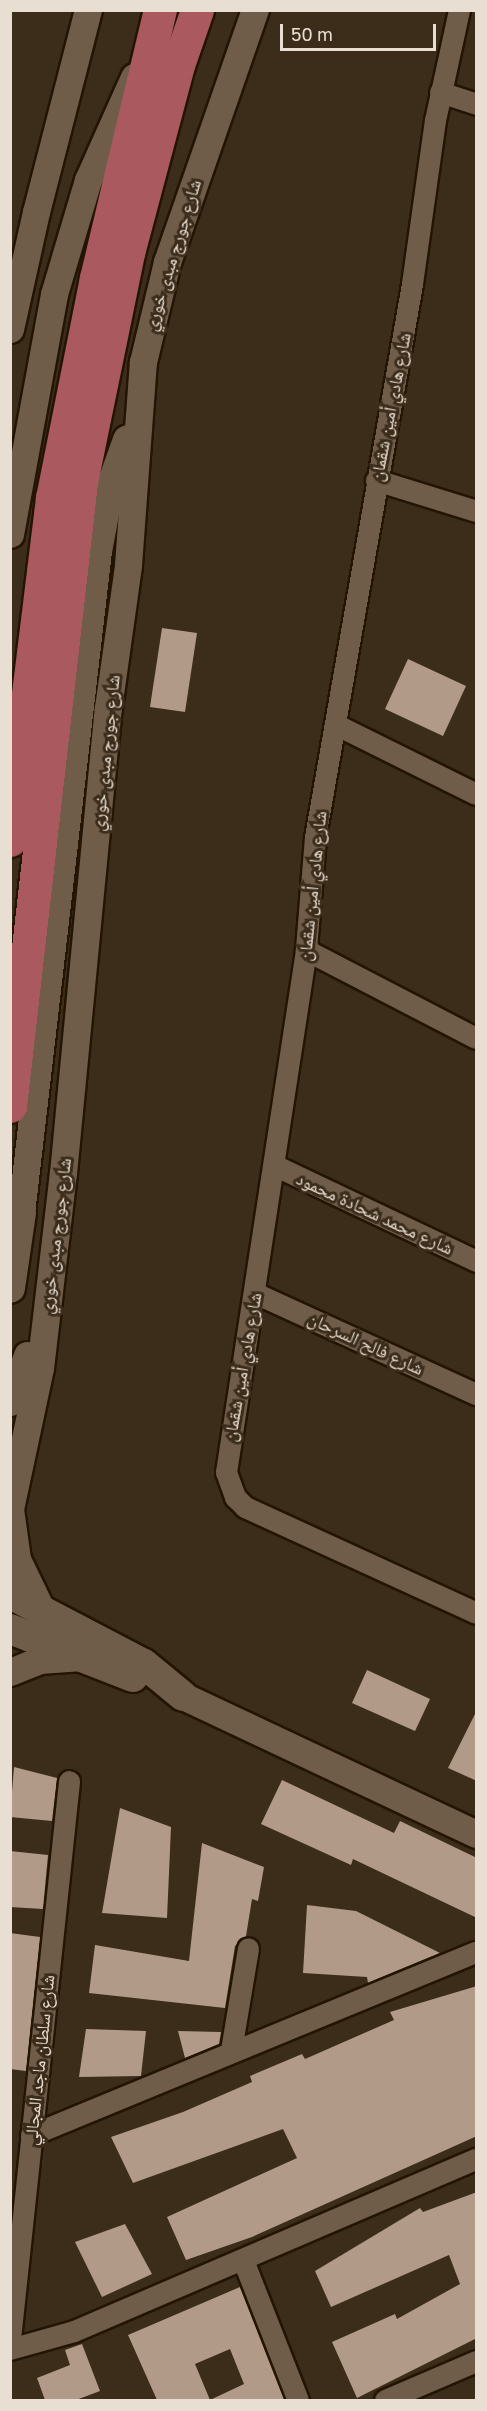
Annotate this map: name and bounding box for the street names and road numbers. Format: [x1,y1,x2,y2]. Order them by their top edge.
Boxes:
street label: شارع جورج مبدى خوري [139,177,205,333]
street label: شارع هادي أمين شقمان [365,331,415,483]
street label: شارع جورج مبدى خوري [86,674,124,832]
street label: شارع هادي أمين شقمان [293,810,331,962]
street label: شارع جورج مبدى خوري [35,1157,75,1315]
street label: شارع محمد شحادة محمود [293,1167,457,1259]
street label: شارع هادي أمين شقمان [218,1291,266,1443]
street label: شارع فالح السرحان [305,1307,427,1379]
street label: شارع سلطان ماجد المجالي [19,1974,59,2146]

